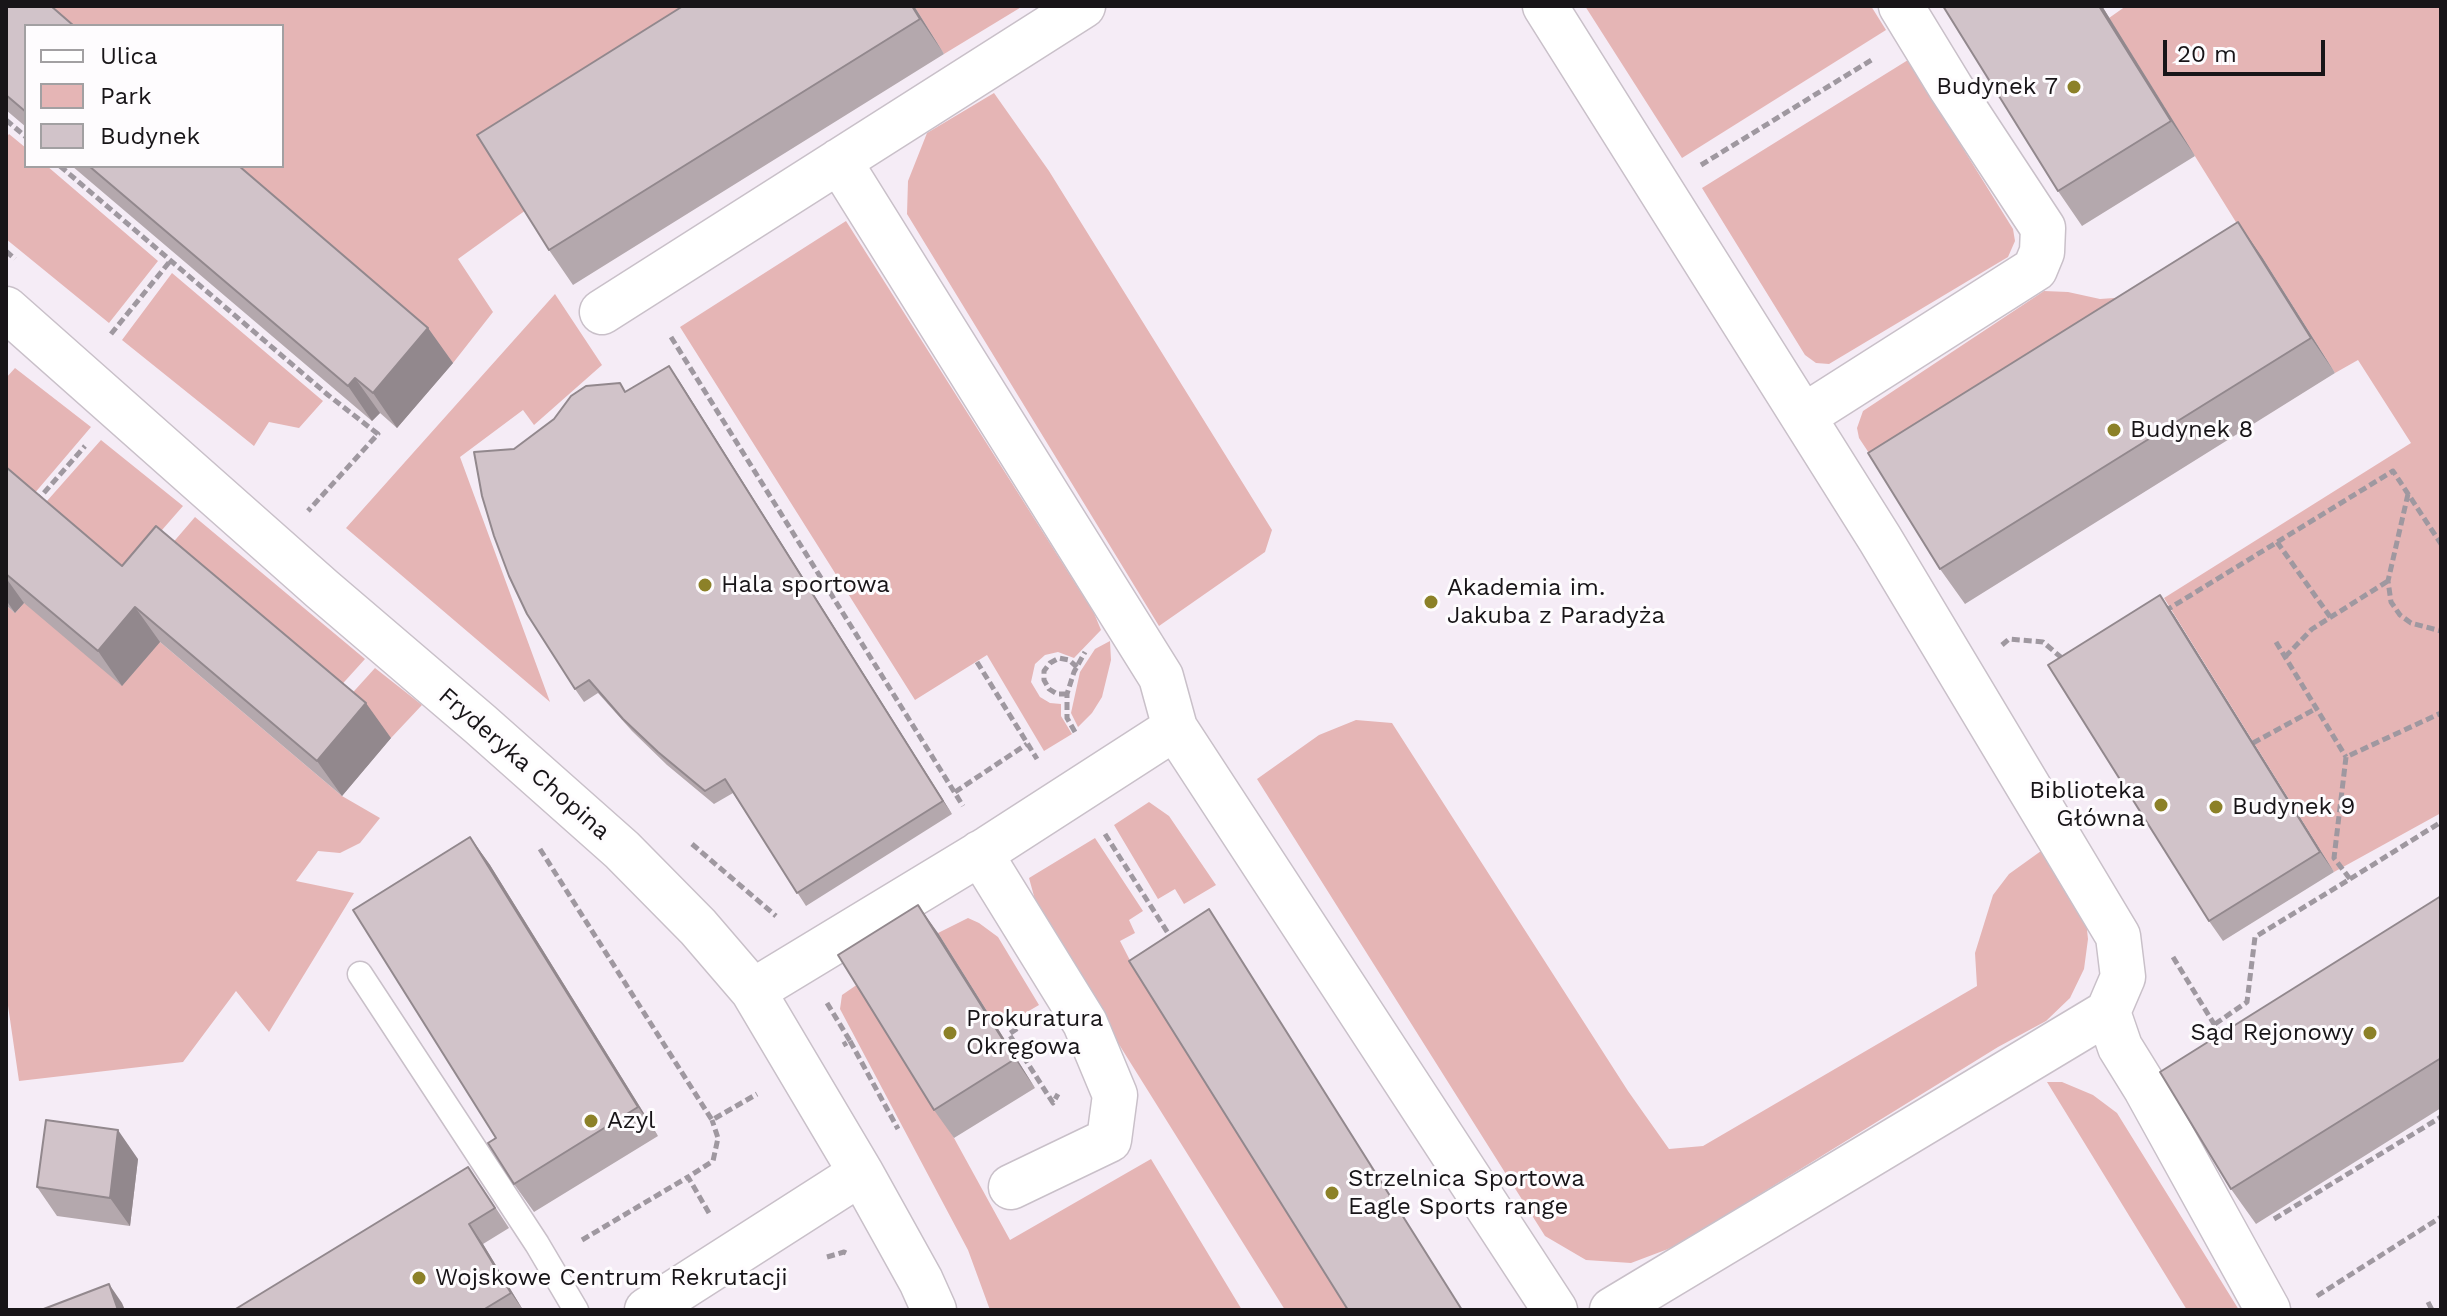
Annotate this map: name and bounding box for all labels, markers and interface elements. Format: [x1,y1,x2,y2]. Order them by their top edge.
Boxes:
legend [24,24,284,168]
scale bar [2167,24,2329,74]
text: 20 m [2177,40,2237,68]
text: Ulica [100,42,158,70]
place label: Budynek 7 [1936,73,2058,101]
marker: Budynek 7 [2065,78,2083,96]
text: Park [100,82,152,110]
text: Budynek [100,122,200,150]
place label: Budynek 8 [2130,416,2253,444]
marker: Budynek 8 [2105,421,2123,439]
place label: Hala sportowa [721,571,890,599]
place label: Akademia im. Jakuba z Paradyża [1447,574,1665,630]
marker: Hala sportowa [696,576,714,594]
marker: Akademia im. Jakuba z Paradyża [1422,593,1440,611]
street label: Fryderyka Chopina [432,682,616,846]
place label: Biblioteka Główna [2029,777,2145,833]
place label: Budynek 9 [2232,793,2355,821]
marker: Biblioteka Główna [2152,796,2170,814]
marker: Budynek 9 [2207,798,2225,816]
place label: Prokuratura Okręgowa [966,1005,1103,1061]
place label: Sąd Rejonowy [2191,1019,2354,1047]
marker: Prokuratura Okręgowa [941,1024,959,1042]
marker: Sąd Rejonowy [2361,1024,2379,1042]
place label: Azyl [607,1107,655,1135]
marker: Azyl [582,1112,600,1130]
place label: Strzelnica Sportowa Eagle Sports range [1348,1165,1585,1221]
marker: Strzelnica Sportowa Eagle Sports range [1323,1184,1341,1202]
place label: Wojskowe Centrum Rekrutacji [435,1264,788,1292]
marker: Wojskowe Centrum Rekrutacji [410,1269,428,1287]

